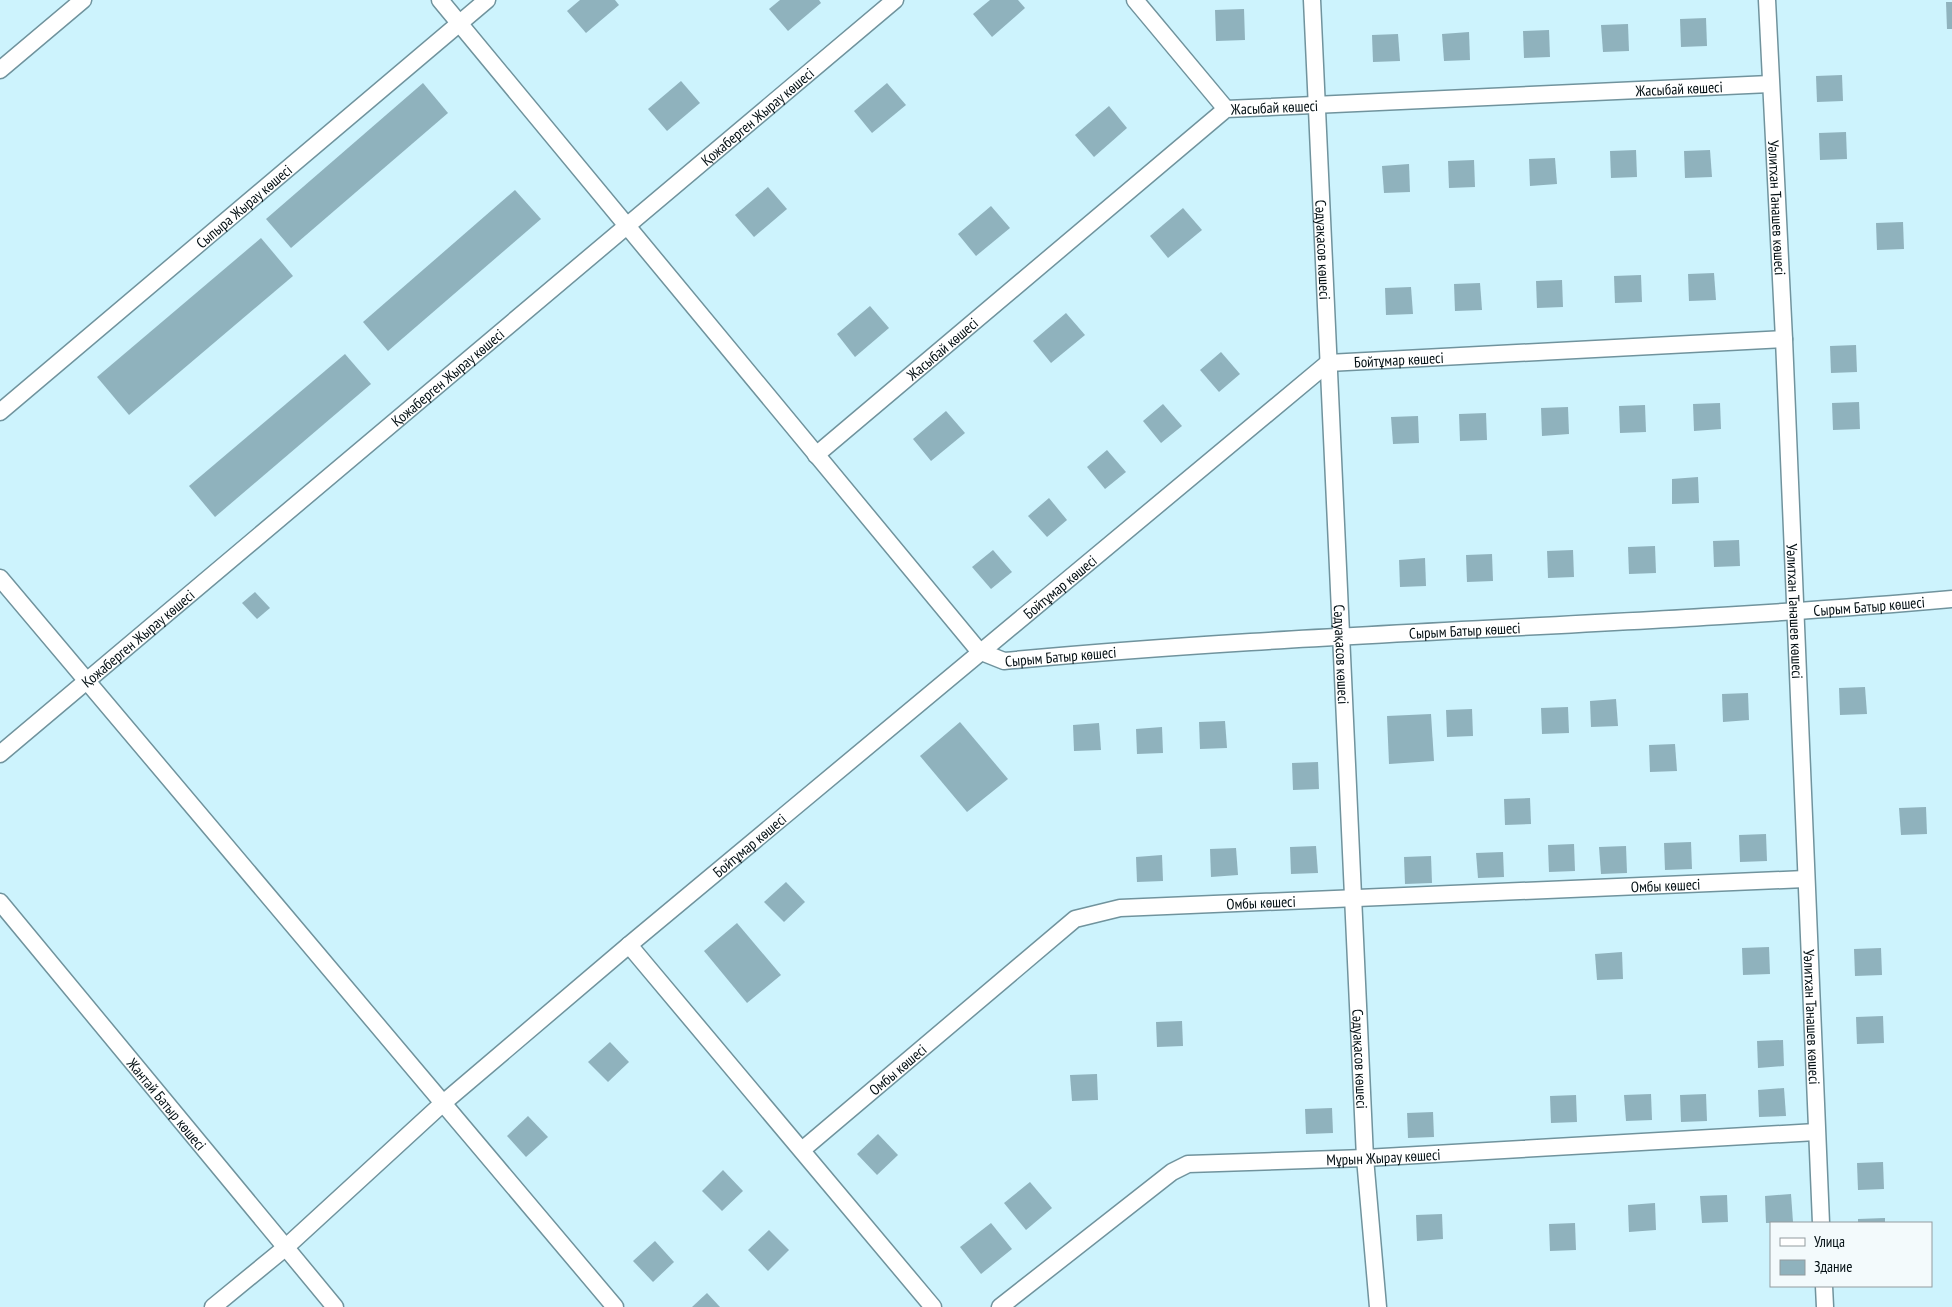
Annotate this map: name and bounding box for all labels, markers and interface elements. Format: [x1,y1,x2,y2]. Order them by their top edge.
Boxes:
street label: Қожаберген Жырау көшесі [697,63,817,169]
street label: Жасыбай көшесі [1634,77,1723,100]
street label: Жасыбай көшесі [1229,95,1319,118]
street label: Уәлитхан Танашев көшесі [1765,140,1790,276]
street label: Сыпыра Жырау көшесі [192,160,295,252]
street label: Сәдуақасов көшесі [1312,199,1335,300]
street label: Жасыбай көшесі [902,313,982,385]
street label: Қожаберген Жырау көшесі [387,324,508,430]
street label: Бойтұмар көшесі [1353,347,1444,371]
street label: Уәлитхан Танашев көшесі [1783,543,1808,679]
street label: Бойтұмар көшесі [1019,550,1100,622]
street label: Қожаберген Жырау көшесі [77,585,198,691]
street label: Сырым Батыр көшесі [1813,592,1926,619]
street label: Сәдуақасов көшесі [1330,604,1354,705]
street label: Сырым Батыр көшесі [1409,618,1521,642]
street label: Сырым Батыр көшесі [1004,642,1117,670]
street label: Бойтұмар көшесі [709,809,790,881]
street label: Омбы көшесі [1630,874,1701,896]
street label: Омбы көшесі [1226,891,1296,913]
street label: Уәлитхан Танашев көшесі [1800,949,1825,1085]
street label: Сәдуақасов көшесі [1349,1009,1372,1109]
street label: Омбы көшесі [865,1040,930,1099]
street label: Жантай Батыр көшесі [123,1053,211,1154]
street label: Мұрын Жырау көшесі [1326,1144,1441,1169]
legend [1770,1222,1932,1287]
text: Улица [1814,1232,1845,1251]
text: Здание [1814,1257,1852,1276]

